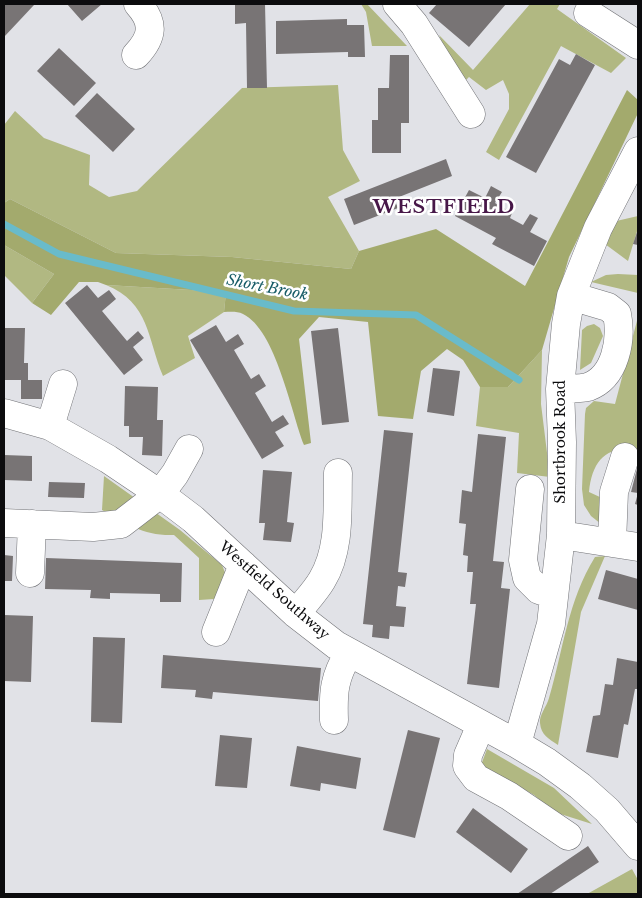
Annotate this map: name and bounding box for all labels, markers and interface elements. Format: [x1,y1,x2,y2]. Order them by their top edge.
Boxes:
district label: WESTFIELD [372,197,516,219]
water label: Short Brook [225,271,309,305]
street label: Shortbrook Road [553,380,569,504]
street label: Westfield Southway [215,539,333,643]

